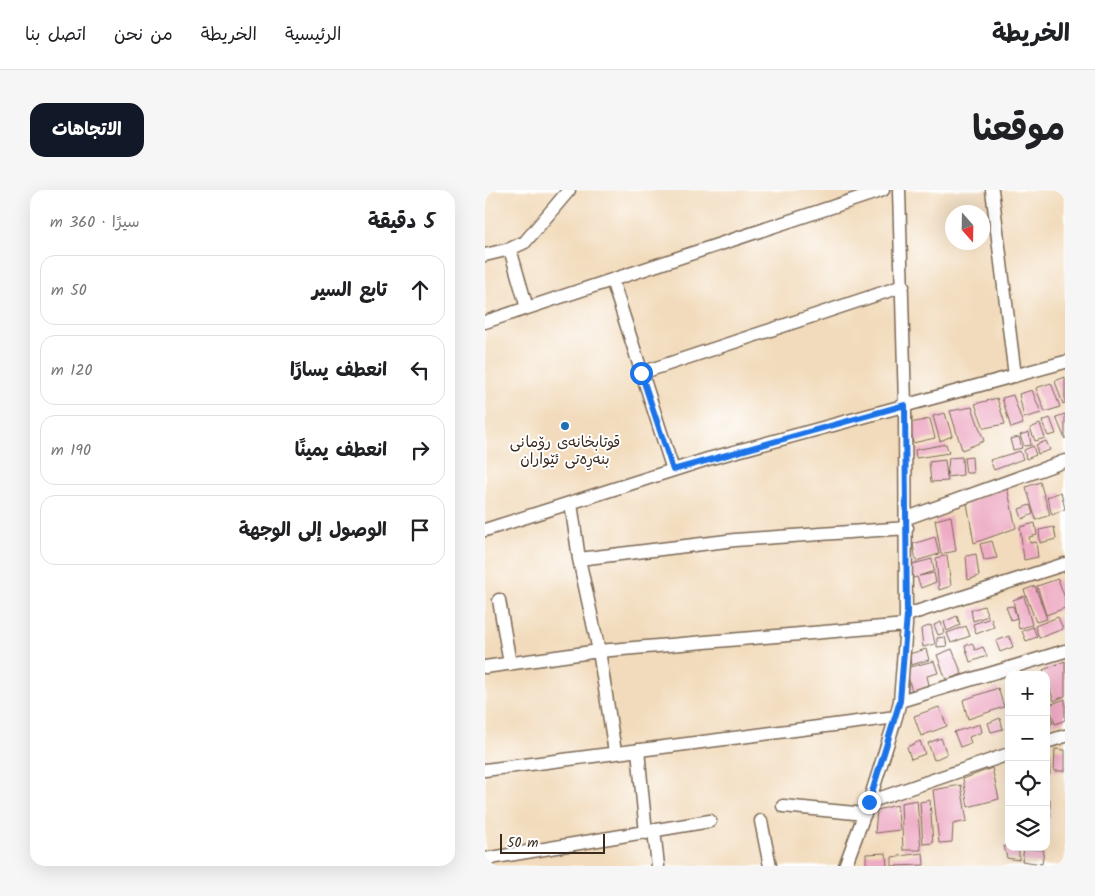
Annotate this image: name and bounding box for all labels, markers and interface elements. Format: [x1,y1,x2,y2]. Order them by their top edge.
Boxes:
text: الخريطة [992,15,1070,54]
text: اتصل بنا [25,21,86,50]
text: من نحن [114,21,173,50]
text: الخريطة [201,21,257,50]
text: الرئيسية [285,21,341,50]
button: الاتجاهات [30,103,144,157]
text: موقعنا [972,103,1065,159]
north arrow [945,205,990,250]
text: 5 دقيقة [368,206,435,239]
text: سيرًا · 360 m [50,210,140,235]
text: تابع السير [312,276,387,306]
icon: ahead [406,276,434,304]
text: 50 m [51,278,87,303]
text: انعطف يسارًا [290,356,387,386]
icon: left [406,356,434,384]
text: 120 m [51,358,93,383]
route start [630,362,653,385]
marker: قوتابخانەی رۆمانی بنەرِەتی ئێواران [559,420,571,432]
place label: قوتابخانەی رۆمانی بنەرِەتی ئێواران [510,431,620,472]
text: انعطف يمينًا [295,436,387,466]
icon: right [406,436,434,464]
text: 190 m [51,438,91,463]
text: الوصول إلى الوجهة [239,516,387,546]
icon: arrive [406,516,434,544]
map controls [1005,671,1050,851]
button: + [1005,671,1050,716]
button: − [1005,716,1050,761]
button: locate [1005,761,1050,806]
route end [858,791,881,814]
button: layers [1005,806,1050,851]
scale bar [500,831,605,854]
text: 50 m [507,832,538,854]

